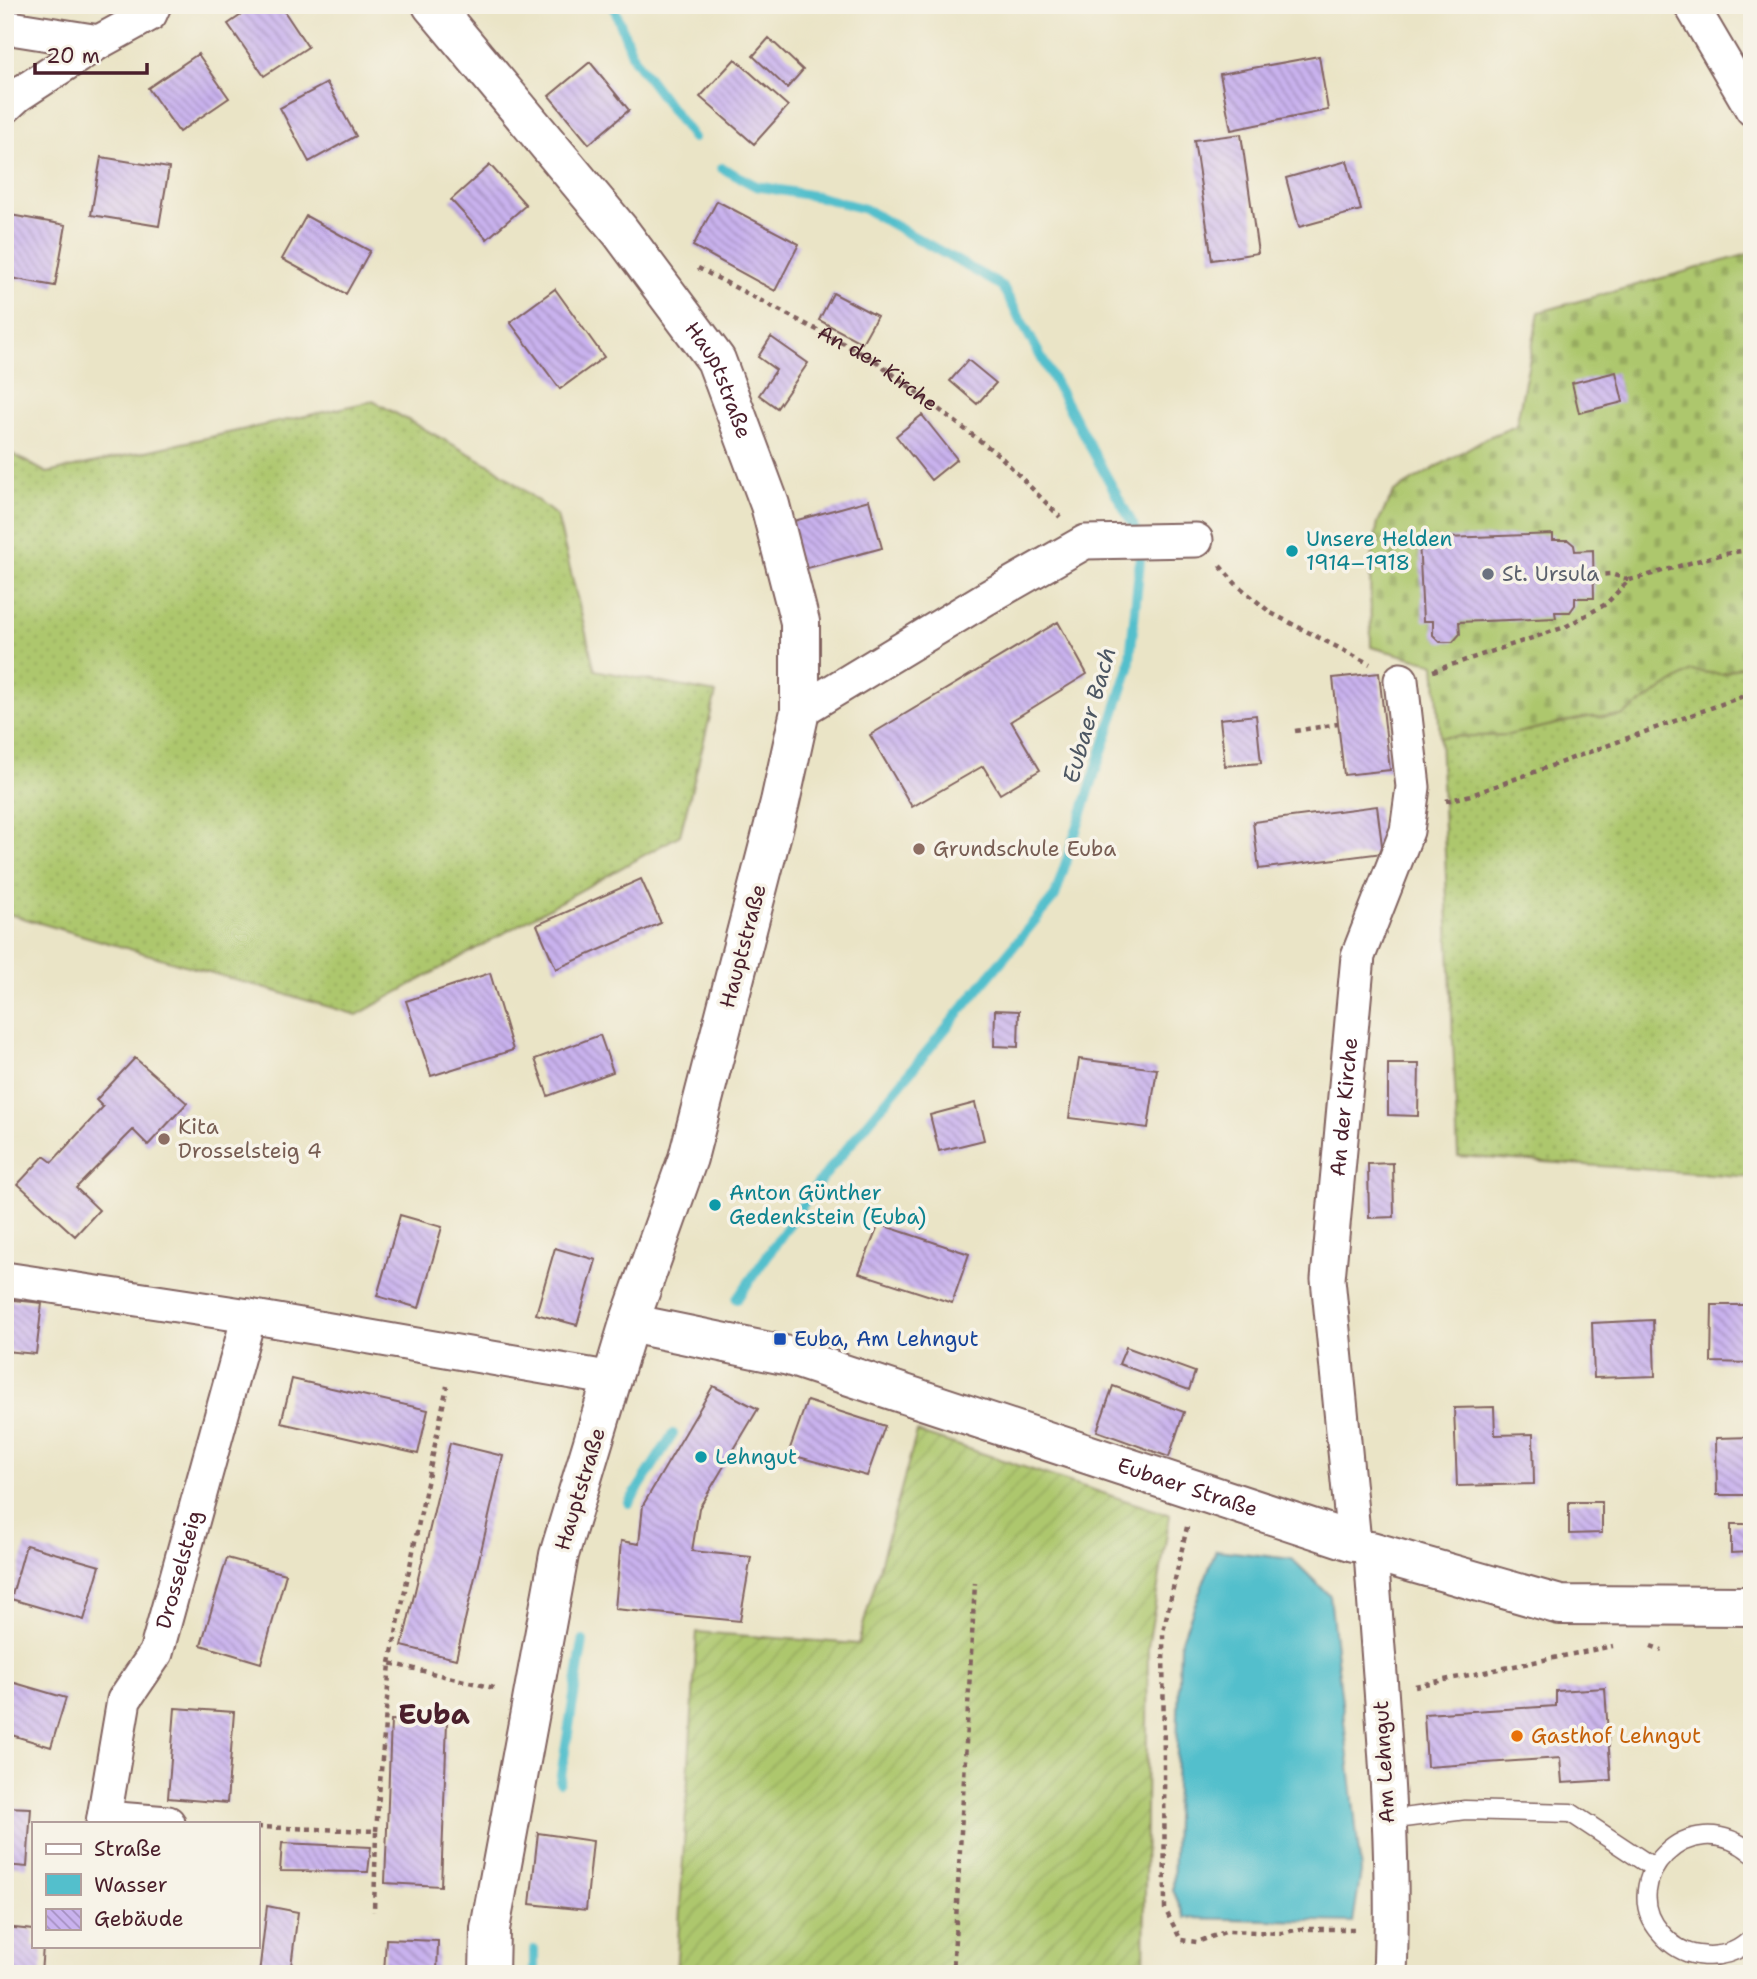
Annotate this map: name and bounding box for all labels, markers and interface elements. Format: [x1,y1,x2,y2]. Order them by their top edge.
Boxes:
scale bar [35,32,147,76]
text: 20 m [46,42,100,70]
street label: Hauptstraße [678,316,758,442]
street label: An der Kirche [812,318,944,418]
place label: Unsere Helden 1914–1918 [1306,525,1453,577]
marker: Unsere Helden 1914–1918 [1284,543,1300,559]
place label: St. Ursula [1502,560,1599,588]
marker: St. Ursula [1480,566,1496,582]
water label: Eubaer Bach [1055,644,1123,786]
place label: Grundschule Euba [933,835,1116,863]
marker: Grundschule Euba [911,841,927,857]
street label: Hauptstraße [713,881,773,1011]
street label: An der Kirche [1324,1036,1364,1178]
place label: Kita Drosselsteig 4 [178,1113,322,1165]
marker: Kita Drosselsteig 4 [156,1131,172,1147]
place label: Anton Günther Gedenkstein (Euba) [729,1179,926,1231]
marker: Anton Günther Gedenkstein (Euba) [707,1197,723,1213]
place label: Euba, Am Lehngut [794,1325,979,1353]
marker: Euba, Am Lehngut [772,1331,788,1347]
street label: Hauptstraße [548,1424,612,1554]
place label: Lehngut [715,1443,797,1471]
marker: Lehngut [693,1449,709,1465]
street label: Eubaer Straße [1114,1451,1261,1523]
street label: Drosselsteig [149,1507,209,1632]
district label: Euba [398,1695,470,1733]
street label: Am Lehngut [1367,1700,1401,1824]
place label: Gasthof Lehngut [1531,1722,1701,1750]
marker: Gasthof Lehngut [1509,1728,1525,1744]
legend [32,1822,259,1948]
text: Straße [94,1835,162,1863]
text: Wasser [94,1871,168,1899]
text: Gebäude [94,1905,184,1933]

